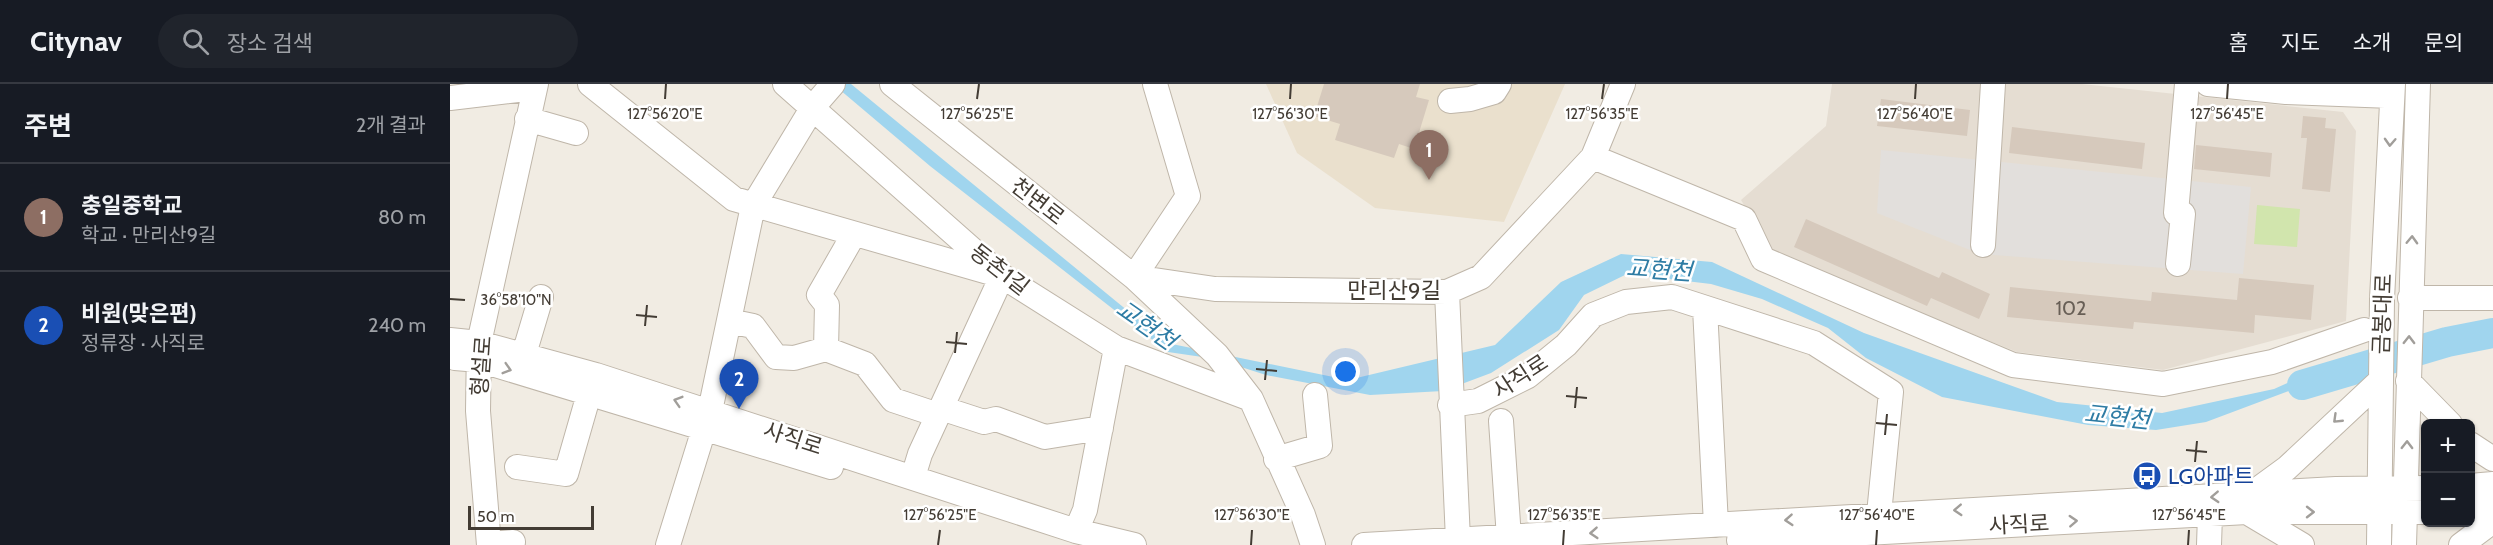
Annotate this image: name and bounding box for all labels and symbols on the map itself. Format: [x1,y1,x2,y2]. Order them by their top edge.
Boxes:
text: 127°56'20"E [627,105,703,123]
text: 127°56'25"E [941,105,1014,123]
text: 127°56'30"E [1252,105,1328,123]
text: 127°56'35"E [1565,105,1639,123]
text: 127°56'40"E [1877,105,1953,123]
text: 127°56'45"E [2190,105,2264,123]
pin: 1 [1410,130,1448,180]
one-way arrow [2384,138,2397,147]
street label: 천변로 [1005,172,1070,231]
one-way arrow [2405,235,2418,244]
street label: 동촌1길 [965,238,1035,301]
water label: 교현천 [1625,253,1696,286]
street label: 금봉대로 [2368,273,2397,355]
street label: 만리산9길 [1347,277,1441,304]
text: 36°58'10"N [480,291,552,309]
water label: 교현천 [1111,294,1184,357]
house number: 102 [2056,296,2086,320]
street label: 형설로 [466,335,497,397]
one-way arrow [2403,335,2415,344]
street label: 사직로 [1487,349,1553,404]
your location [1331,357,1360,386]
pin: 2 [720,360,758,409]
one-way arrow [501,362,512,374]
one-way arrow [673,396,684,408]
water label: 교현천 [2083,399,2154,435]
one-way arrow [2334,412,2344,423]
street label: 사직로 [760,416,826,461]
one-way arrow [2401,440,2413,449]
bus stop icon: LG아파트 [2131,460,2163,492]
place label: LG아파트 [2168,463,2254,490]
one-way arrow [2211,491,2220,504]
scale bar [468,503,594,530]
one-way arrow [1953,503,1962,516]
text: 127°56'25"E [904,506,977,524]
text: 127°56'30"E [1214,506,1290,524]
text: 127°56'35"E [1527,506,1601,524]
text: 127°56'40"E [1839,506,1915,524]
text: 127°56'45"E [2152,506,2226,524]
one-way arrow [2305,506,2314,518]
street label: 사직로 [1988,509,2050,540]
one-way arrow [1785,514,1794,527]
one-way arrow [2069,515,2078,528]
one-way arrow [1590,527,1599,540]

